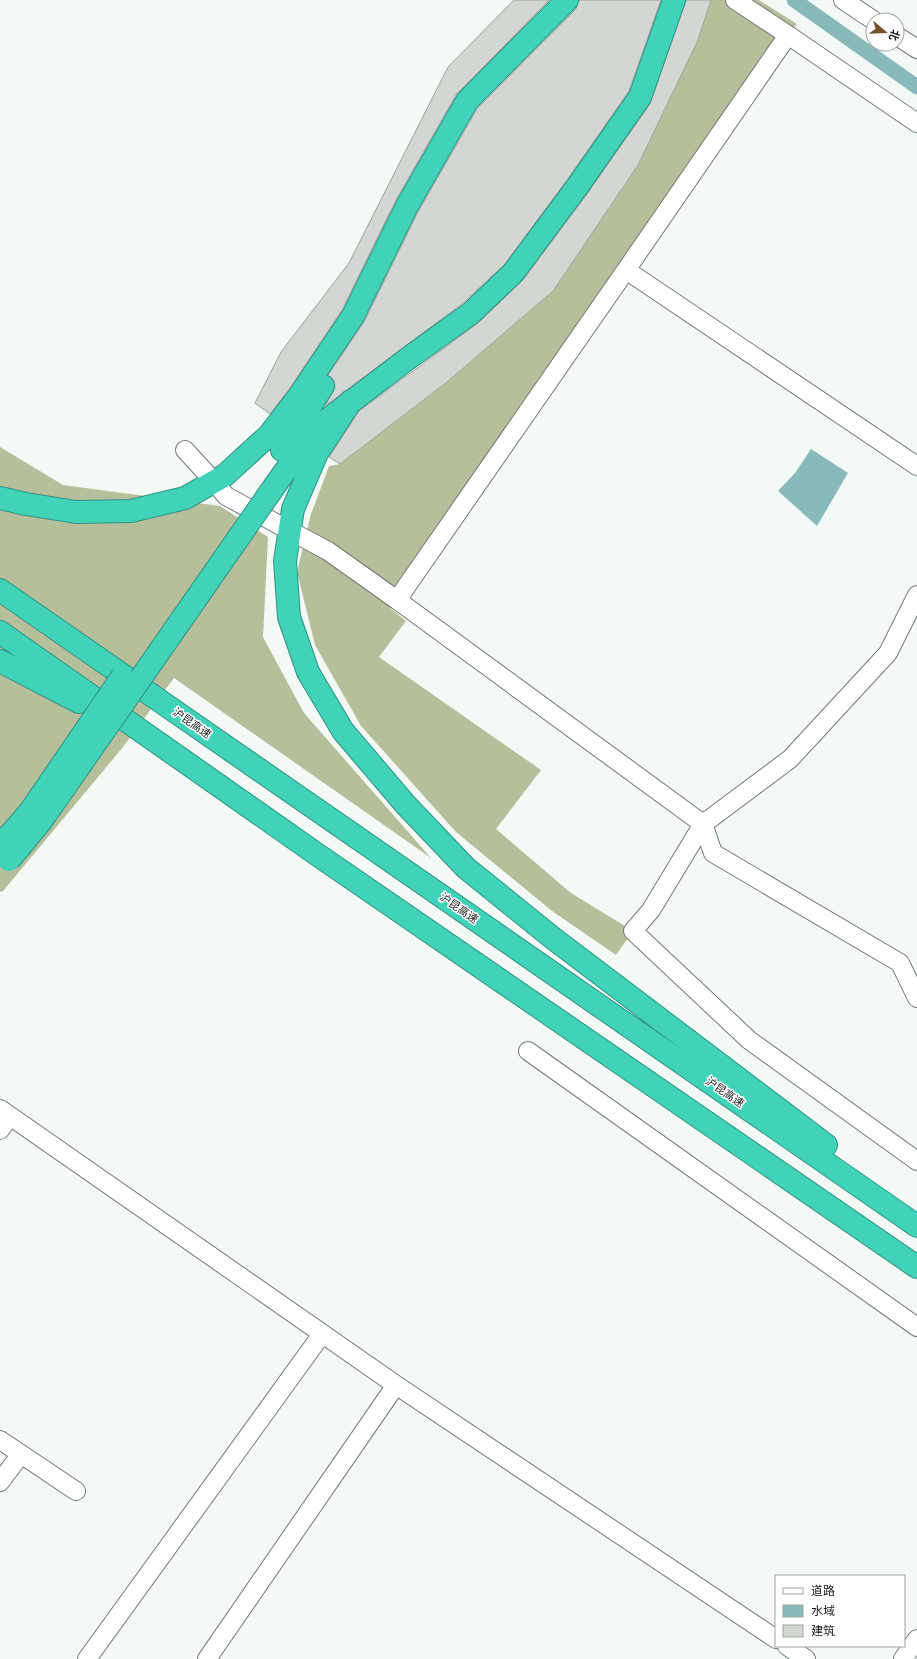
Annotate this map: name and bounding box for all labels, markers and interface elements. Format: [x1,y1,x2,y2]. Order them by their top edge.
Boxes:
north arrow [865,12,905,52]
text: 北 [887,28,902,42]
street label: 沪昆高速 [171,705,213,741]
street label: 沪昆高速 [438,890,480,926]
street label: 沪昆高速 [704,1074,746,1110]
legend [775,1575,905,1647]
text: 道路 [811,1584,835,1598]
text: 水域 [811,1604,835,1618]
text: 建筑 [811,1624,835,1638]

